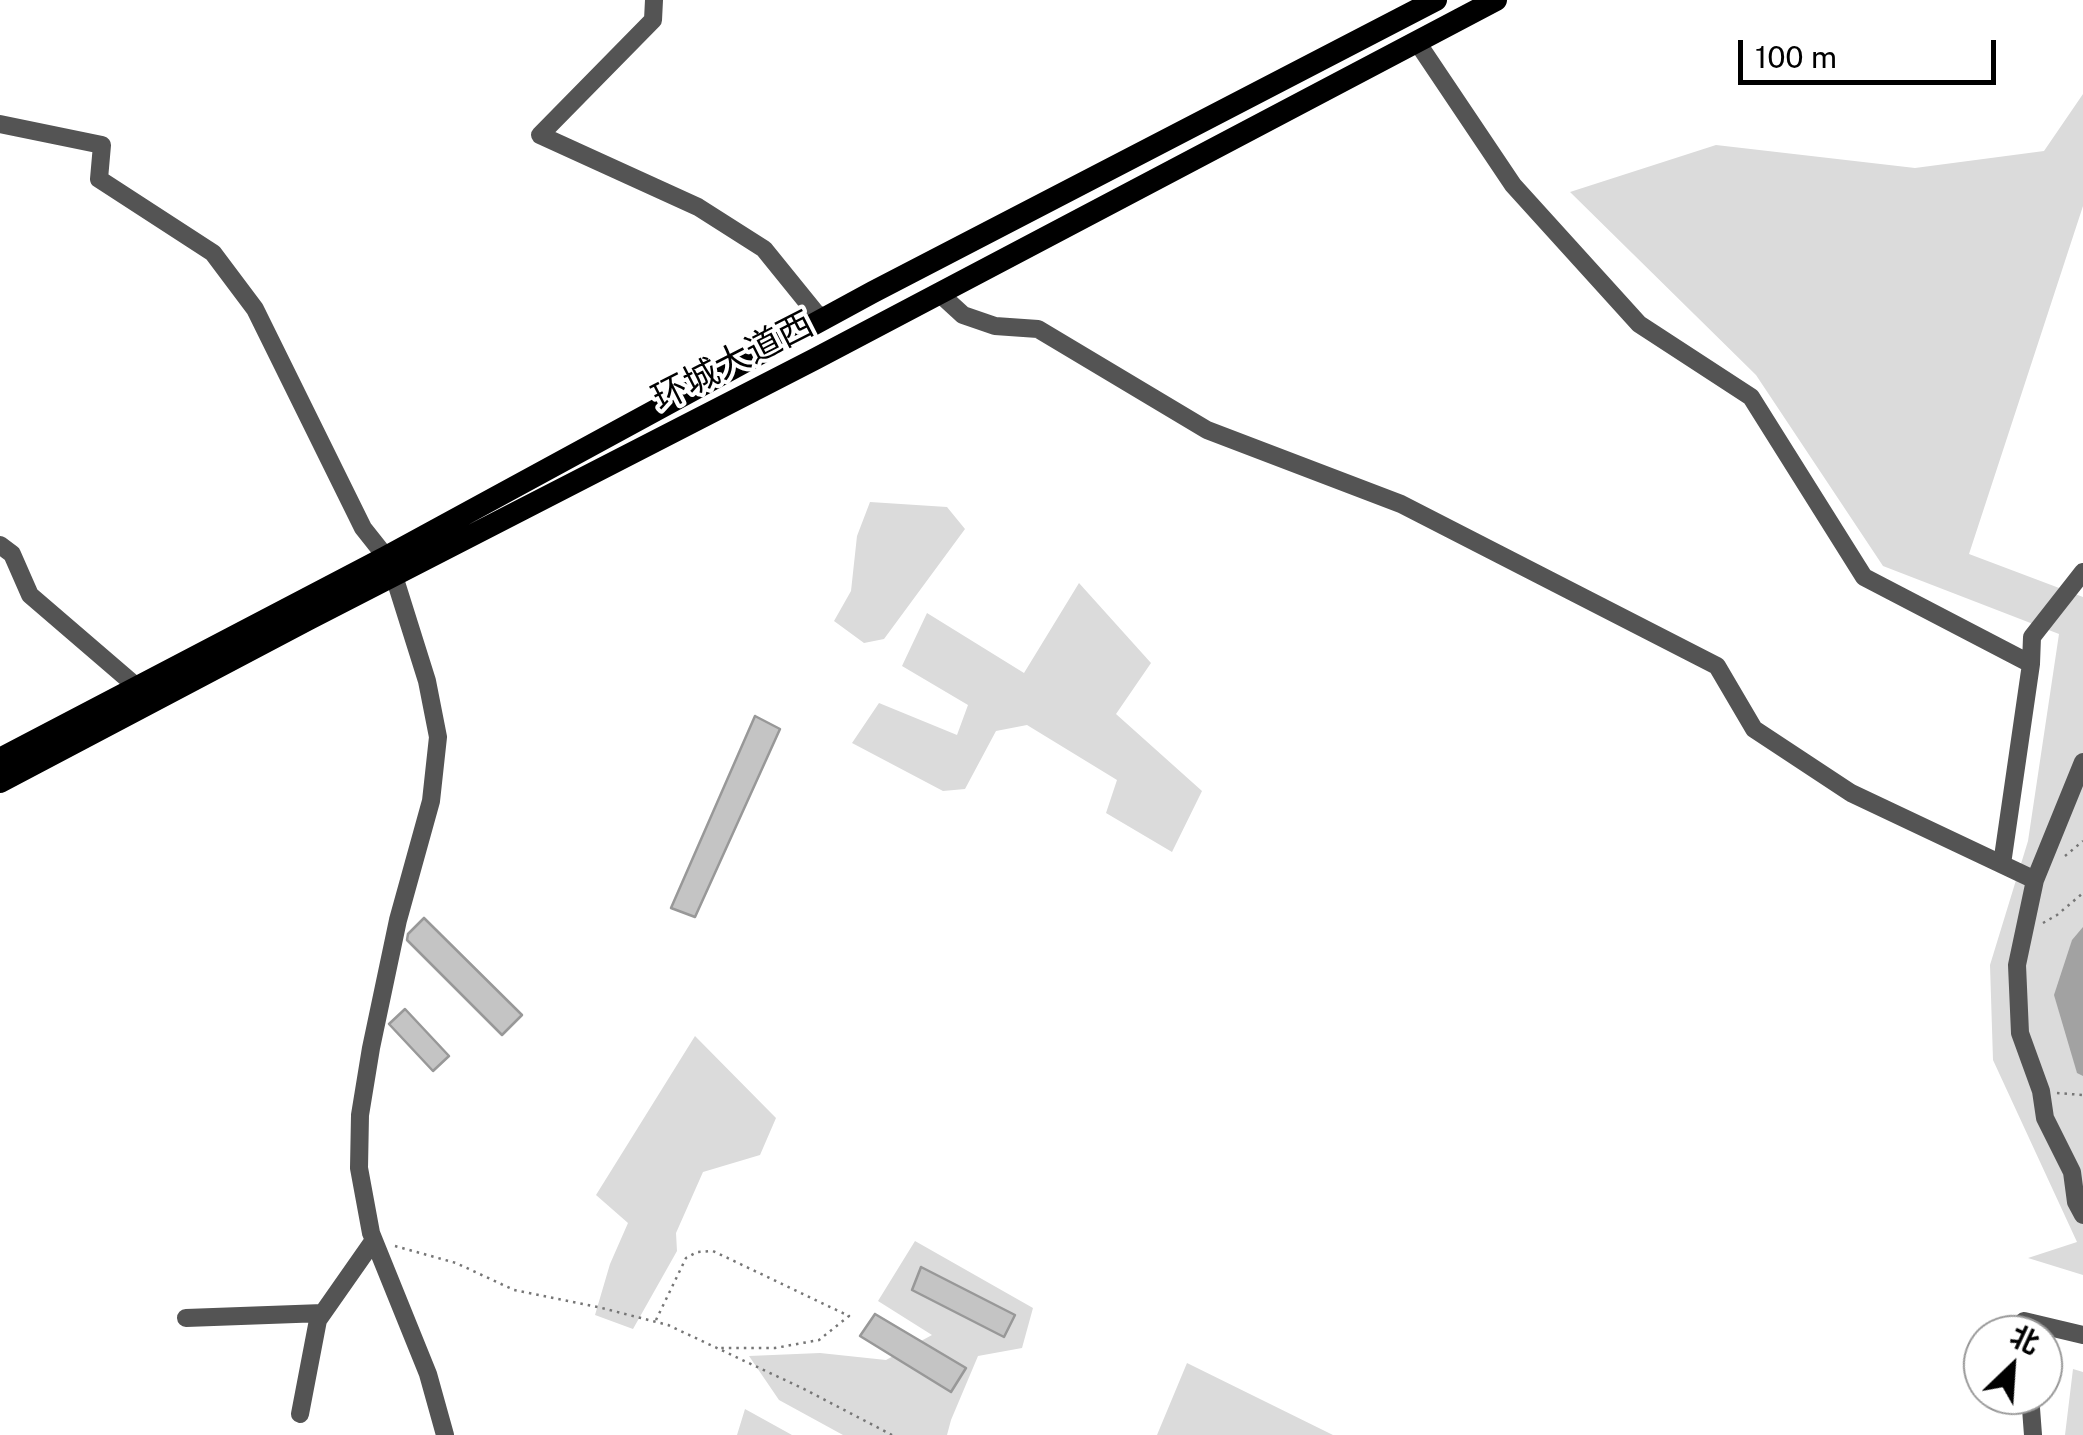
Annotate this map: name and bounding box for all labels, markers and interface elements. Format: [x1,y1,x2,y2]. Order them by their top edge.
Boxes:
scale bar [1743,20,2000,82]
text: 100 m [1755,39,1837,75]
street label: 环城大道西 [646,304,820,420]
north arrow [1963,1315,2063,1415]
text: 北 [2005,1318,2045,1360]

